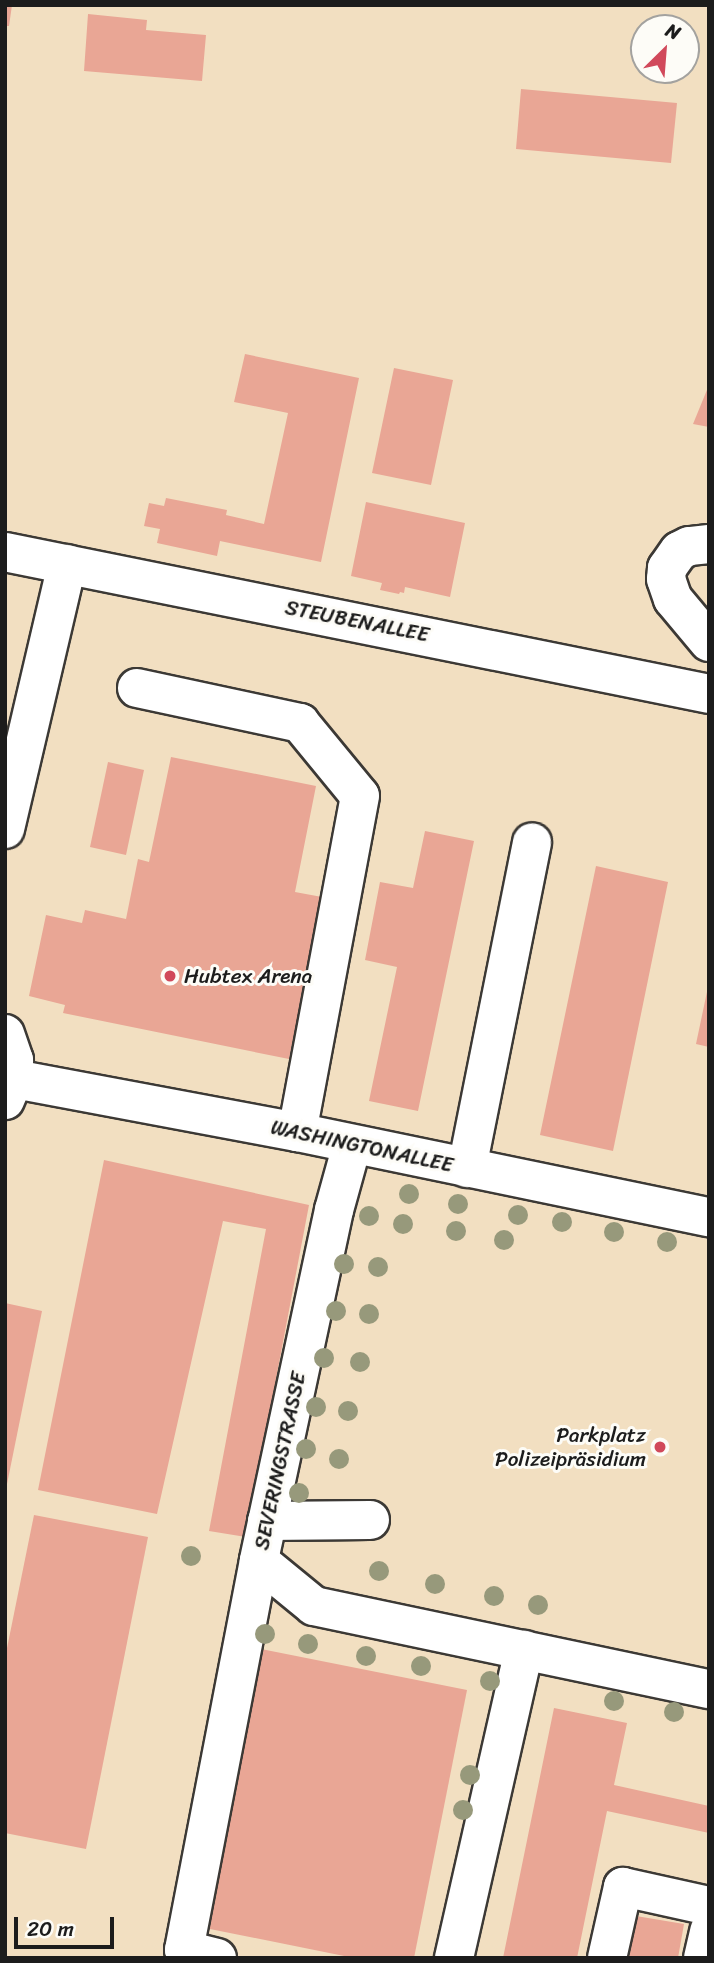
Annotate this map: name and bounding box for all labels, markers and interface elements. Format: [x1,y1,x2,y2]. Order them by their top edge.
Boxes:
north arrow [630,14,700,84]
text: N [660,14,686,49]
street label: STEUBENALLEE [283,595,431,647]
place label: Hubtex Arena [184,963,313,989]
marker: Hubtex Arena [162,968,178,984]
street label: WASHINGTONALLEE [269,1114,455,1178]
street label: SEVERINGSTRASSE [249,1370,311,1552]
place label: Parkplatz Polizeipräsidium [495,1422,646,1472]
marker: Parkplatz Polizeipräsidium [652,1439,668,1455]
scale bar [18,1904,117,1948]
text: 20 m [27,1910,74,1948]

